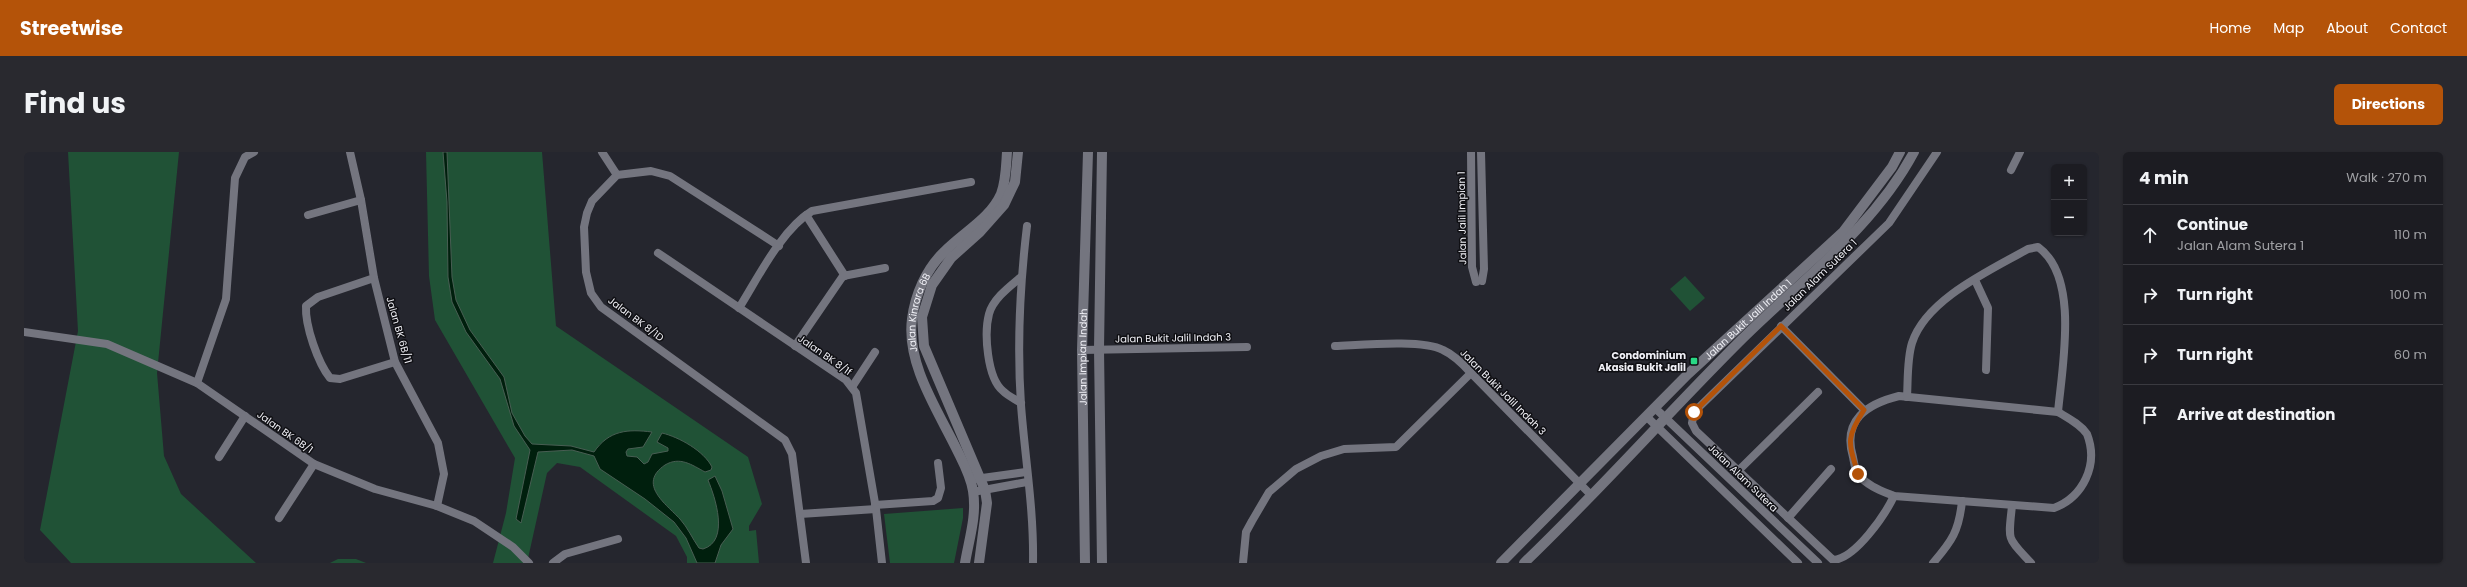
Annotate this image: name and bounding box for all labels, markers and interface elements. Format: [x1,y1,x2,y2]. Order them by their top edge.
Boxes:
text: Streetwise [20,15,123,42]
text: Home [2209,18,2251,38]
text: Map [2273,18,2304,38]
text: About [2326,18,2368,38]
text: Contact [2390,18,2447,38]
text: Find us [24,84,126,123]
button: Directions [2334,84,2443,125]
map controls [2051,164,2087,236]
button: + [2051,164,2087,200]
text: 4 min [2139,166,2189,190]
text: Walk · 270 m [2346,168,2427,187]
street label: Jalan Jalil Impian 1 [1454,171,1470,265]
button: − [2051,200,2087,236]
text: Continue [2177,214,2248,235]
icon: ahead [2139,224,2161,246]
text: 110 m [2394,225,2427,244]
street label: Jalan Alam Sutera 1 [1780,236,1860,314]
text: Jalan Alam Sutera 1 [2177,236,2304,255]
street label: Jalan Kinrara 6B [904,270,934,354]
street label: Jalan Bukit Jalil Indah 1 [1701,275,1795,363]
icon: right [2139,284,2161,306]
text: Turn right [2177,284,2253,305]
text: 100 m [2390,285,2427,304]
street label: Jalan BK 8/1D [605,293,667,345]
street label: Jalan BK 6B/11 [382,295,416,365]
street label: Jalan Impian Indah [1074,308,1091,406]
street label: Jalan Bukit Jalil Indah 3 [1115,329,1231,347]
street label: Jalan BK 8/1f [795,331,855,379]
icon: right [2139,344,2161,366]
text: Turn right [2177,344,2253,365]
text: 60 m [2394,345,2427,364]
street label: Jalan Bukit Jalil Indah 3 [1457,346,1549,438]
place label: Condominium Akasia Bukit Jalil [1598,348,1686,375]
marker: Condominium Akasia Bukit Jalil [1689,356,1699,366]
route start [1685,403,1703,421]
icon: arrive [2139,404,2161,426]
text: Arrive at destination [2177,404,2335,425]
street label: Jalan BK 6B/1 [254,407,316,457]
street label: Jalan Alam Sutera [1705,441,1781,515]
route end [1849,465,1867,483]

